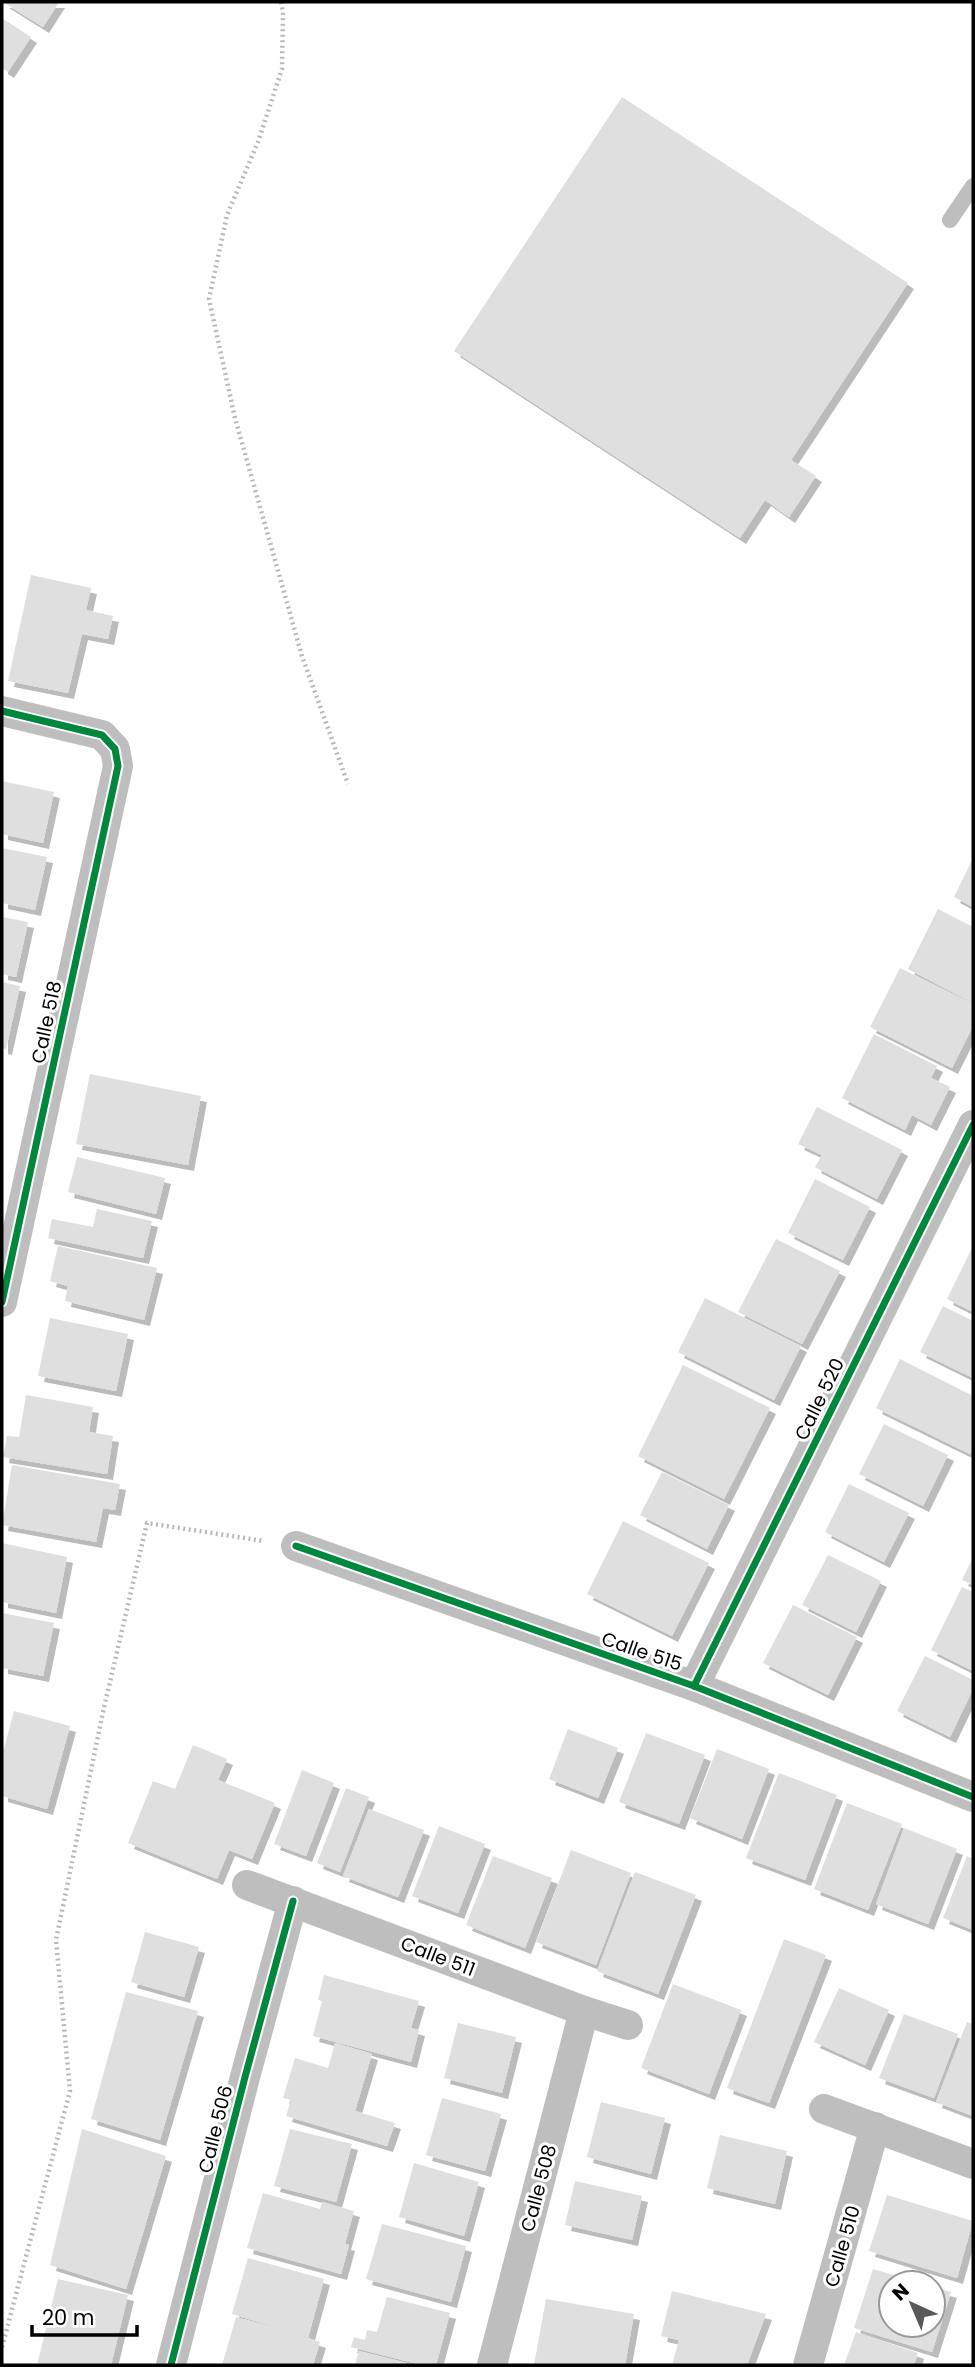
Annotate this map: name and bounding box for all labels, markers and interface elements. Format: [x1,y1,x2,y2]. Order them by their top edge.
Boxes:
street label: Calle 518 [25,978,68,1066]
street label: Calle 520 [788,1354,851,1445]
street label: Calle 515 [598,1625,686,1678]
street label: Calle 511 [397,1930,479,1983]
street label: Calle 506 [192,2082,239,2176]
street label: Calle 508 [514,2141,563,2235]
street label: Calle 510 [818,2202,867,2290]
north arrow [877,2269,947,2339]
text: N [886,2277,915,2307]
scale bar [32,2294,136,2338]
text: 20 m [42,2303,95,2332]

